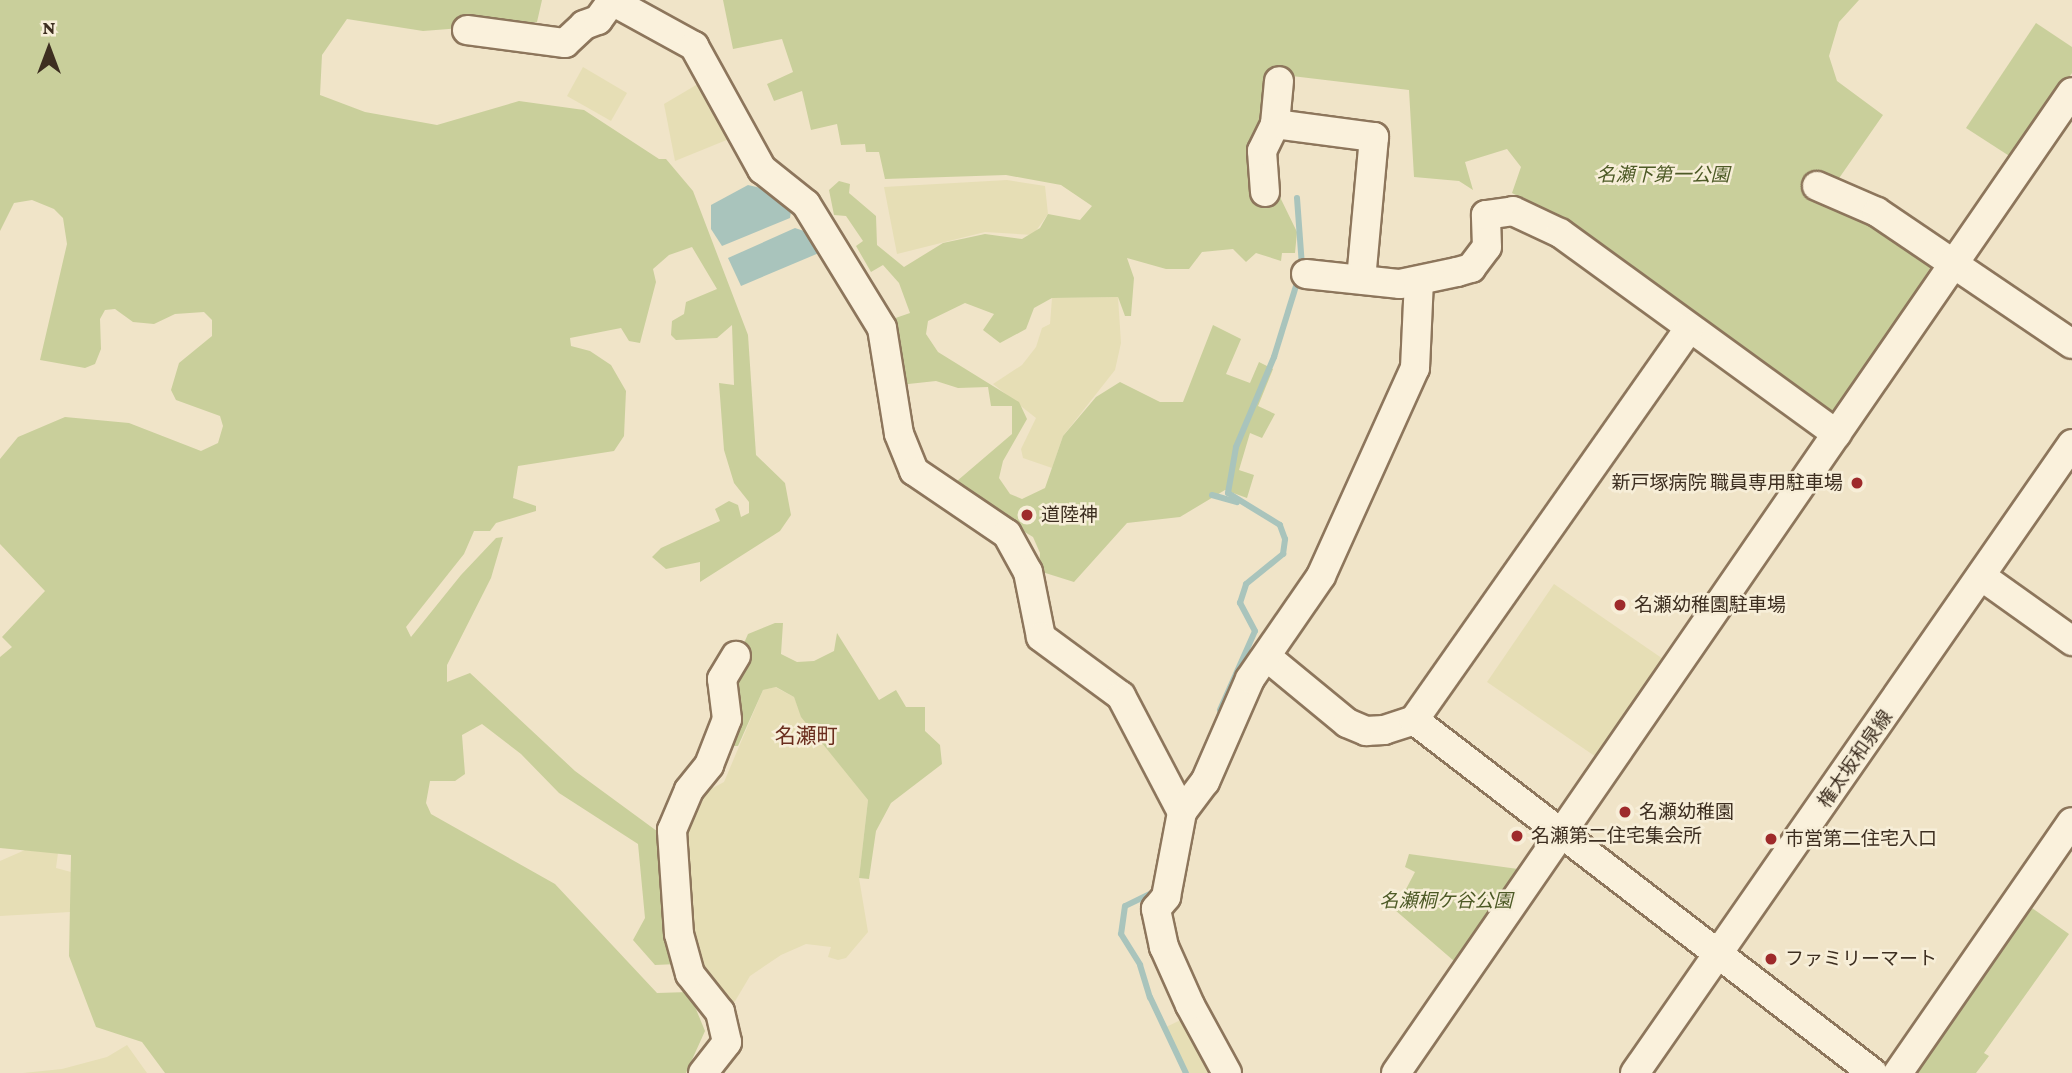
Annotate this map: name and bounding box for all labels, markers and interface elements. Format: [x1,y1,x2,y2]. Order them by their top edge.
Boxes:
north arrow [14,14,84,84]
text: N [43,17,55,38]
park label: 名瀬下第一公園 [1597,164,1729,186]
place label: 新戸塚病院 職員専用駐車場 [1611,472,1843,494]
marker: 新戸塚病院 職員専用駐車場 [1849,475,1865,491]
place label: 道陸神 [1041,504,1098,526]
marker: 道陸神 [1019,507,1035,523]
place label: 名瀬幼稚園駐車場 [1634,594,1786,616]
marker: 名瀬幼稚園駐車場 [1612,597,1628,613]
street label: 権太坂和泉線 [1813,706,1897,812]
district label: 名瀬町 [775,723,837,749]
place label: 名瀬幼稚園 [1639,801,1734,823]
marker: 名瀬幼稚園 [1617,804,1633,820]
place label: 名瀬第二住宅集会所 [1531,825,1702,847]
marker: 名瀬第二住宅集会所 [1509,828,1525,844]
place label: 市営第二住宅入口 [1785,828,1937,850]
marker: 市営第二住宅入口 [1763,831,1779,847]
park label: 名瀬桐ケ谷公園 [1380,890,1512,912]
place label: ファミリーマート [1785,948,1937,970]
marker: ファミリーマート [1763,951,1779,967]

